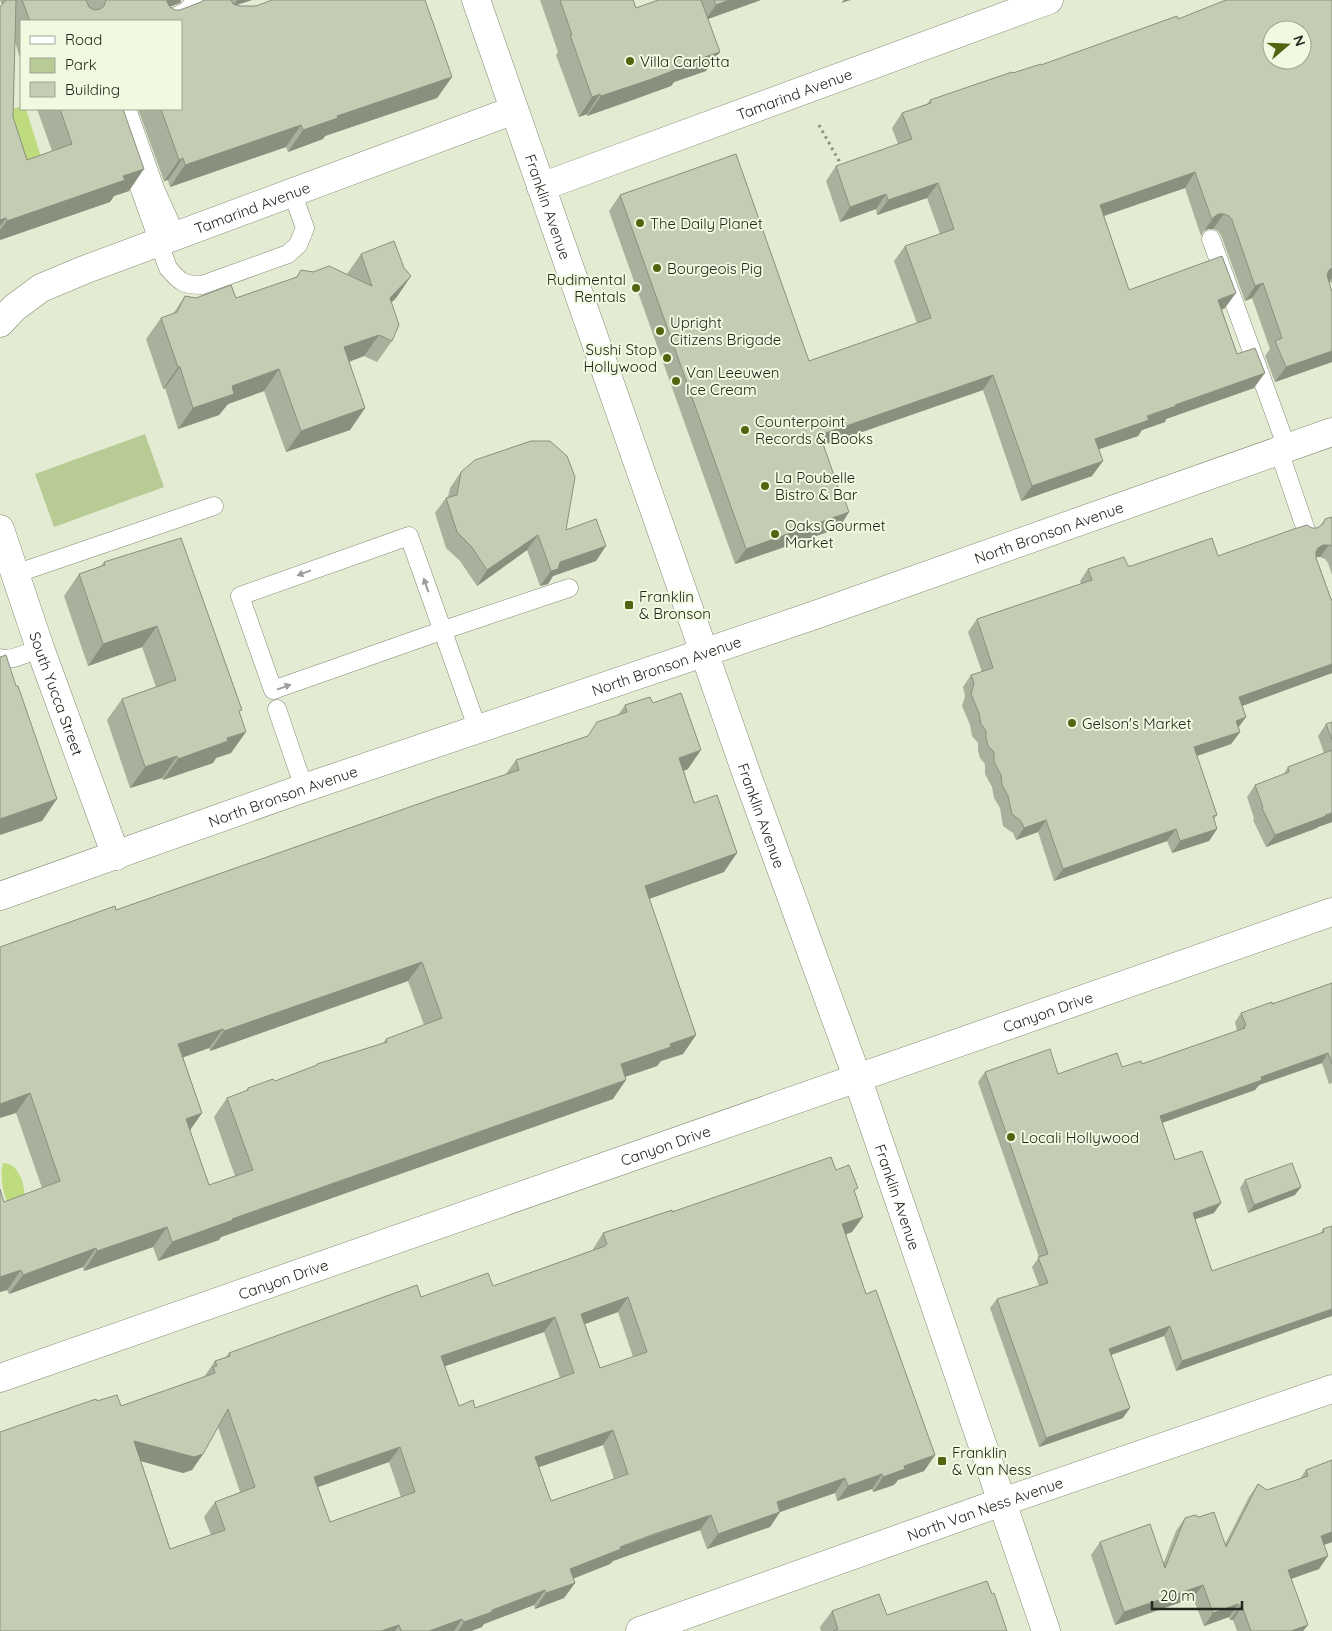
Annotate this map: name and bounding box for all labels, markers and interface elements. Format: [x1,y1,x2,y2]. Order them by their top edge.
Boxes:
legend [20,20,182,110]
north arrow [1262,20,1312,70]
text: Road [65,30,102,49]
text: N [1289,33,1309,49]
place label: Villa Carlotta [640,52,730,71]
text: Park [65,55,97,74]
marker: Villa Carlotta [624,55,636,67]
street label: Tamarind Avenue [734,64,855,124]
text: Building [65,80,120,99]
street label: Franklin Avenue [521,151,575,262]
street label: Tamarind Avenue [192,177,312,238]
place label: The Daily Planet [650,214,763,233]
marker: The Daily Planet [634,217,646,229]
place label: Bourgeois Pig [667,259,762,278]
marker: Bourgeois Pig [651,262,663,274]
place label: Rudimental Rentals [547,270,626,306]
marker: Rudimental Rentals [630,282,642,294]
place label: Upright Citizens Brigade [670,313,781,349]
marker: Upright Citizens Brigade [654,325,666,337]
place label: Sushi Stop Hollywood [583,340,657,376]
marker: Sushi Stop Hollywood [661,352,673,364]
place label: Van Leeuwen Ice Cream [686,363,780,399]
marker: Van Leeuwen Ice Cream [670,375,682,387]
place label: Counterpoint Records & Books [755,412,873,448]
marker: Counterpoint Records & Books [739,424,751,436]
place label: La Poubelle Bistro & Bar [775,468,858,504]
marker: La Poubelle Bistro & Bar [759,480,771,492]
street label: North Bronson Avenue [972,497,1126,567]
place label: Oaks Gourmet Market [785,516,886,552]
marker: Oaks Gourmet Market [769,528,781,540]
one-way arrow [296,569,311,577]
one-way arrow [421,577,429,592]
place label: Franklin & Bronson [639,587,711,623]
marker: Franklin & Bronson [623,599,635,611]
street label: South Yucca Street [26,629,88,758]
street label: North Bronson Avenue [589,631,743,700]
one-way arrow [277,682,292,690]
place label: Gelson's Market [1082,714,1192,733]
marker: Gelson's Market [1066,717,1078,729]
street label: Franklin Avenue [734,760,789,871]
street label: North Bronson Avenue [206,761,360,831]
street label: Canyon Drive [1000,987,1095,1036]
street label: Canyon Drive [618,1121,713,1170]
place label: Locali Hollywood [1021,1128,1139,1147]
marker: Locali Hollywood [1005,1131,1017,1143]
street label: Franklin Avenue [871,1141,925,1252]
street label: Canyon Drive [236,1254,331,1303]
place label: Franklin & Van Ness [952,1443,1031,1479]
marker: Franklin & Van Ness [936,1455,948,1467]
street label: North Van Ness Avenue [904,1472,1065,1545]
scale bar [1152,1578,1242,1610]
text: 20 m [1160,1586,1195,1605]

